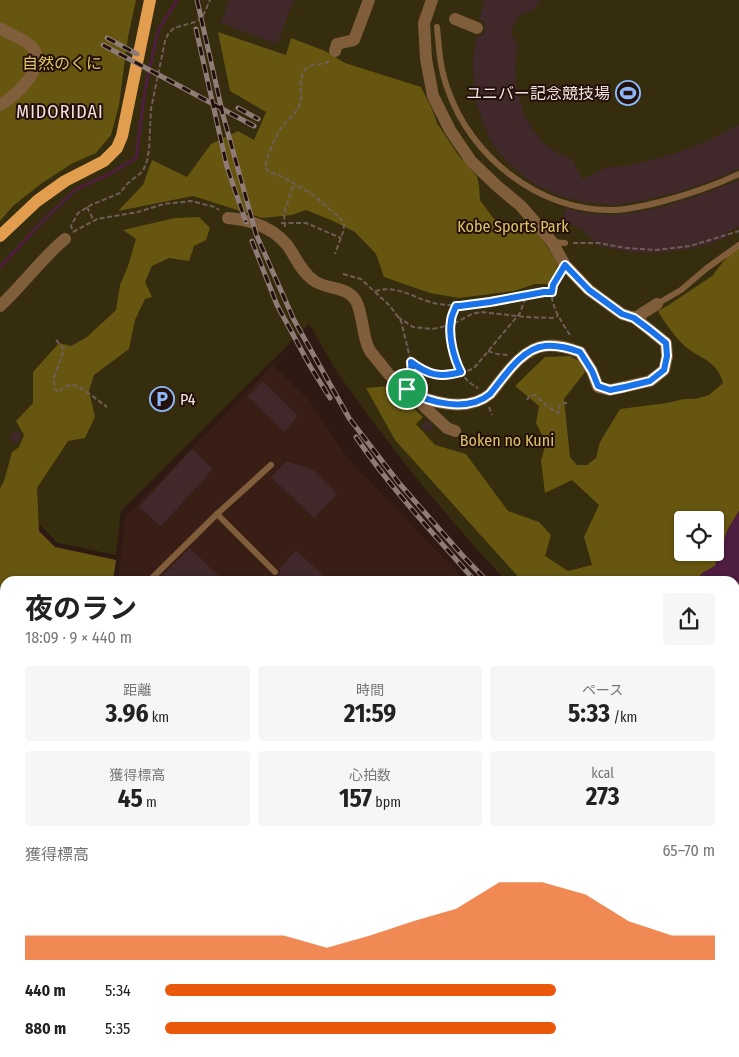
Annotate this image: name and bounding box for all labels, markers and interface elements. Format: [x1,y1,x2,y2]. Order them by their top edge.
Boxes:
park label: 自然のくに [22,54,102,73]
sports icon: ユニバー記念競技場 [615,80,641,106]
place label: ユニバー記念競技場 [466,84,610,103]
district label: MIDORIDAI [16,101,104,123]
park label: Kobe Sports Park [457,217,569,236]
pin [386,368,428,410]
icon: arrive [393,375,421,403]
parking icon: P4 [149,386,175,412]
place label: P4 [180,390,196,409]
park label: Boken no Kuni [460,431,554,450]
map controls [674,511,724,561]
button: locate [674,511,724,561]
text: 夜のラン [25,592,137,625]
button: share [663,593,715,645]
text: 18:09 · 9 × 440 m [25,628,132,647]
text: 距離 [123,682,151,699]
text: 時間 [356,682,384,699]
text: ペース [582,682,623,699]
text: 3.96 [106,699,149,729]
text: 21:59 [344,699,396,729]
text: 5:33 [568,699,610,729]
text: km [149,709,169,726]
text: /km [610,709,637,726]
text: kcal [591,765,614,782]
text: 獲得標高 [109,767,165,784]
text: 心拍数 [349,767,391,784]
text: 273 [586,782,620,812]
text: 45 [118,784,143,814]
text: 157 [339,784,372,814]
text: m [143,794,157,811]
text: bpm [372,794,401,811]
text: 65–70 m [662,841,715,860]
text: 獲得標高 [25,845,89,864]
text: 440 m [25,981,66,1000]
text: 5:34 [105,981,131,1000]
text: 880 m [25,1019,66,1038]
text: 5:35 [105,1019,130,1038]

